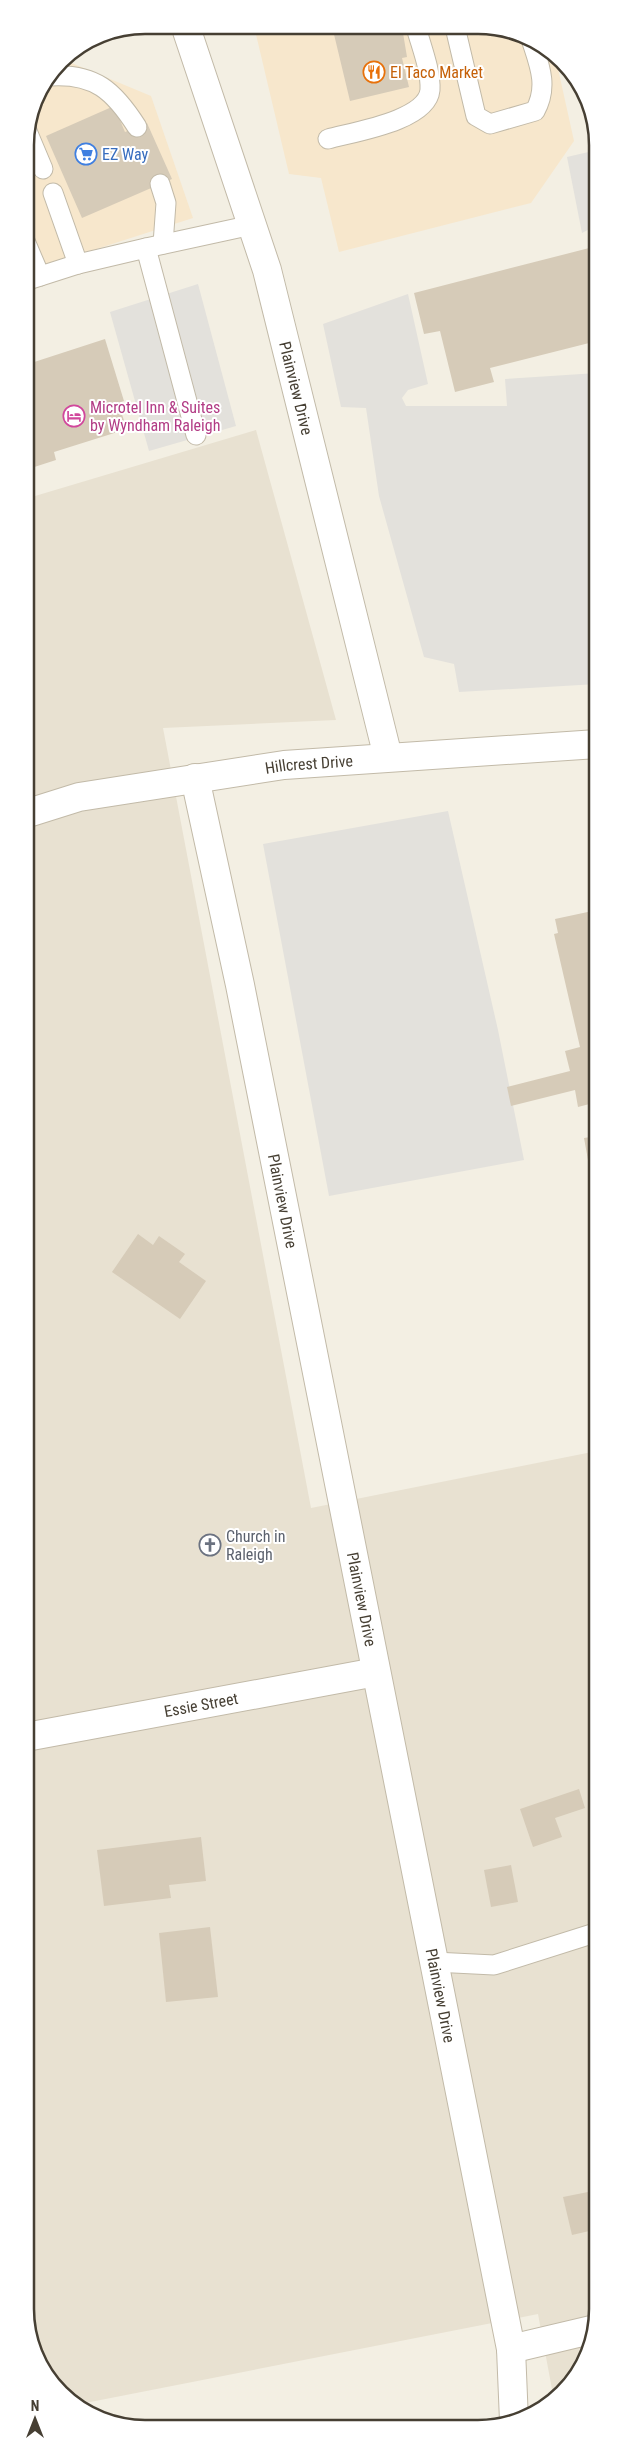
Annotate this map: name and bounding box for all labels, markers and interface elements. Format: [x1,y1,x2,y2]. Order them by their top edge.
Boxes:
restaurant icon: El Taco Market [362,60,386,84]
place label: El Taco Market [390,63,483,82]
supermarket icon: EZ Way [74,142,98,166]
place label: EZ Way [102,145,148,164]
street label: Plainview Drive [276,339,317,437]
place label: Microtel Inn & Suites by Wyndham Raleigh [90,398,220,435]
hotel icon: Microtel Inn & Suites by Wyndham Raleigh [62,404,86,428]
street label: Hillcrest Drive [264,751,353,777]
street label: Plainview Drive [264,1152,302,1250]
place label: Church in Raleigh [226,1527,285,1564]
church icon: Church in Raleigh [198,1533,222,1557]
street label: Plainview Drive [343,1550,381,1648]
street label: Essie Street [162,1688,240,1721]
street label: Plainview Drive [422,1947,459,2044]
north arrow [10,2394,60,2444]
text: N [31,2398,39,2414]

